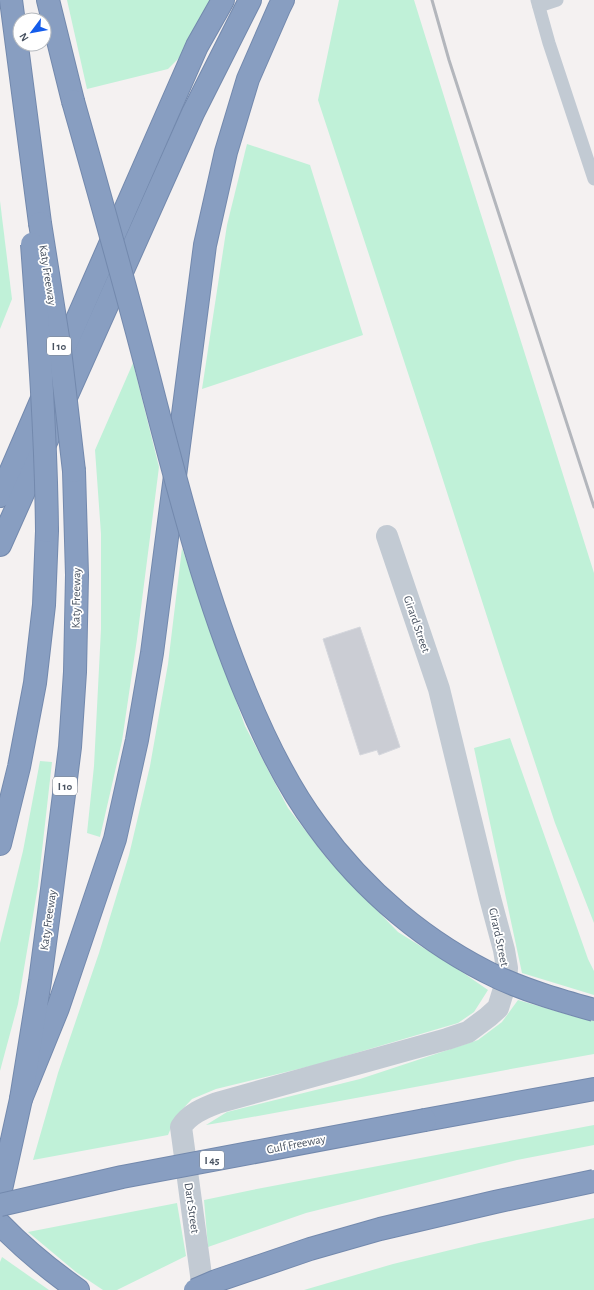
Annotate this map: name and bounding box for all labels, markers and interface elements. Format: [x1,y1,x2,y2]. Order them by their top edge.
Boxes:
north arrow [12,12,52,52]
text: N [17,31,31,43]
street label: Katy Freeway [36,244,59,306]
road number: I 10 [47,337,71,355]
street label: Katy Freeway [69,567,84,629]
street label: Girard Street [402,594,432,654]
road number: I 10 [53,777,77,795]
street label: Katy Freeway [38,889,59,951]
street label: Girard Street [487,907,511,968]
street label: Gulf Freeway [266,1132,327,1157]
road number: I 45 [200,1151,224,1169]
street label: Dart Street [183,1182,202,1234]

